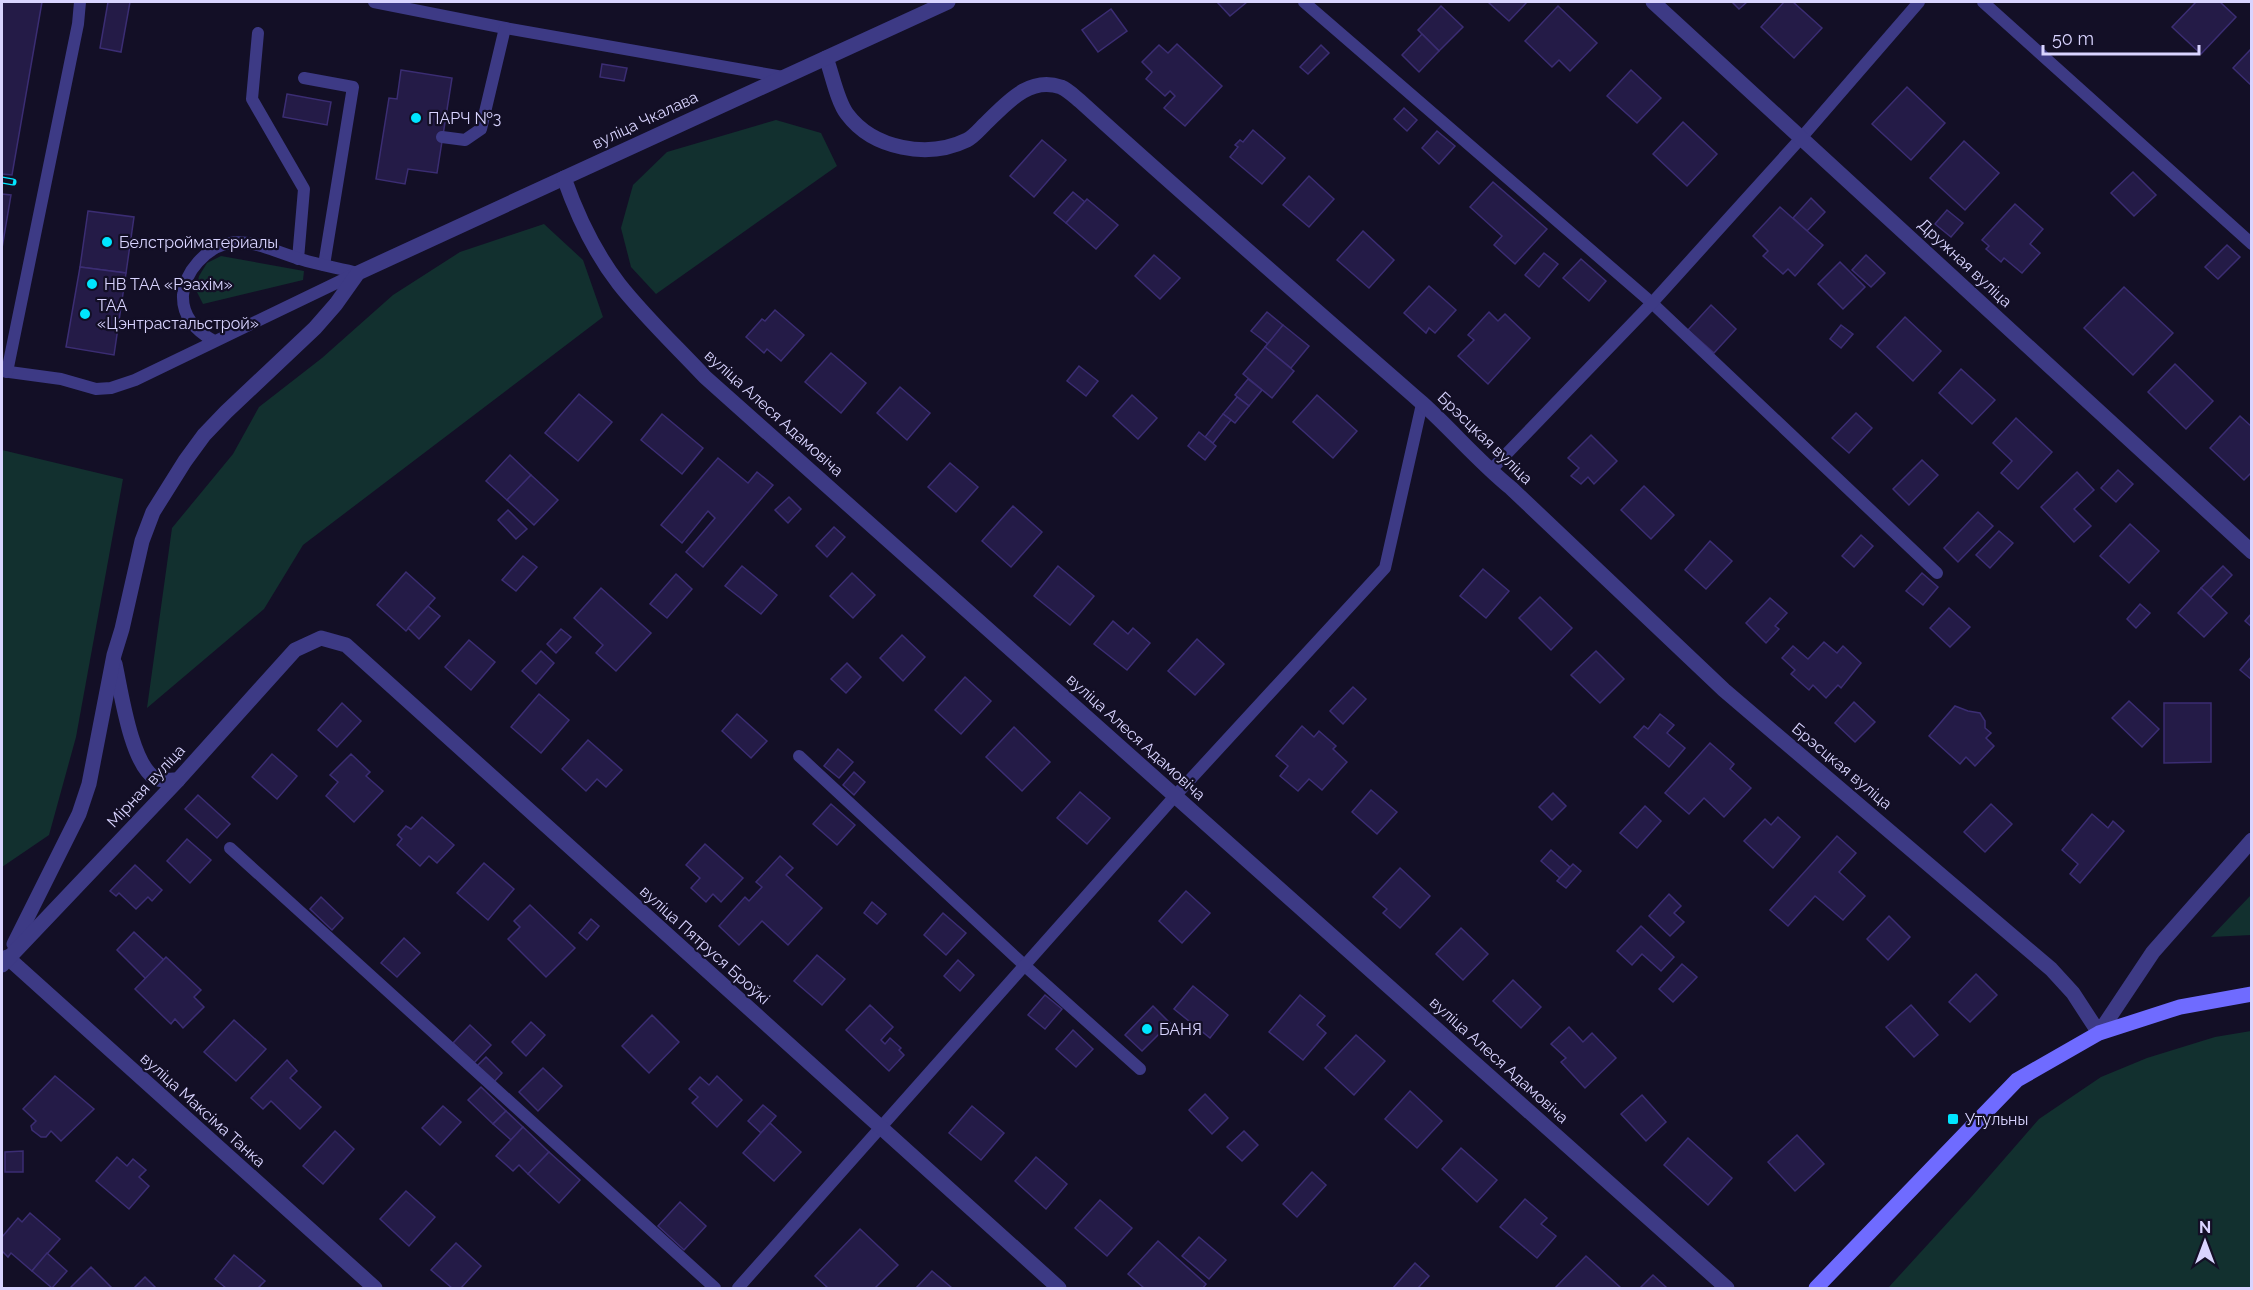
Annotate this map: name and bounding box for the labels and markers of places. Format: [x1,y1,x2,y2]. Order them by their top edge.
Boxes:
place label: ПАРЧ №3 [428,109,501,128]
marker: ПАРЧ №3 [409,111,423,125]
place label: Белстройматериалы [119,233,278,252]
marker: Белстройматериалы [100,235,114,249]
place label: НВ ТАА «Рэахім» [104,275,233,294]
marker: НВ ТАА «Рэахім» [85,277,99,291]
place label: ТАА «Цэнтрастальстрой» [97,296,259,333]
marker: ТАА «Цэнтрастальстрой» [78,307,92,321]
place label: БАНЯ [1159,1020,1202,1039]
marker: БАНЯ [1140,1022,1154,1036]
place label: Утульны [1965,1110,2028,1129]
marker: Утульны [1946,1112,1960,1126]

